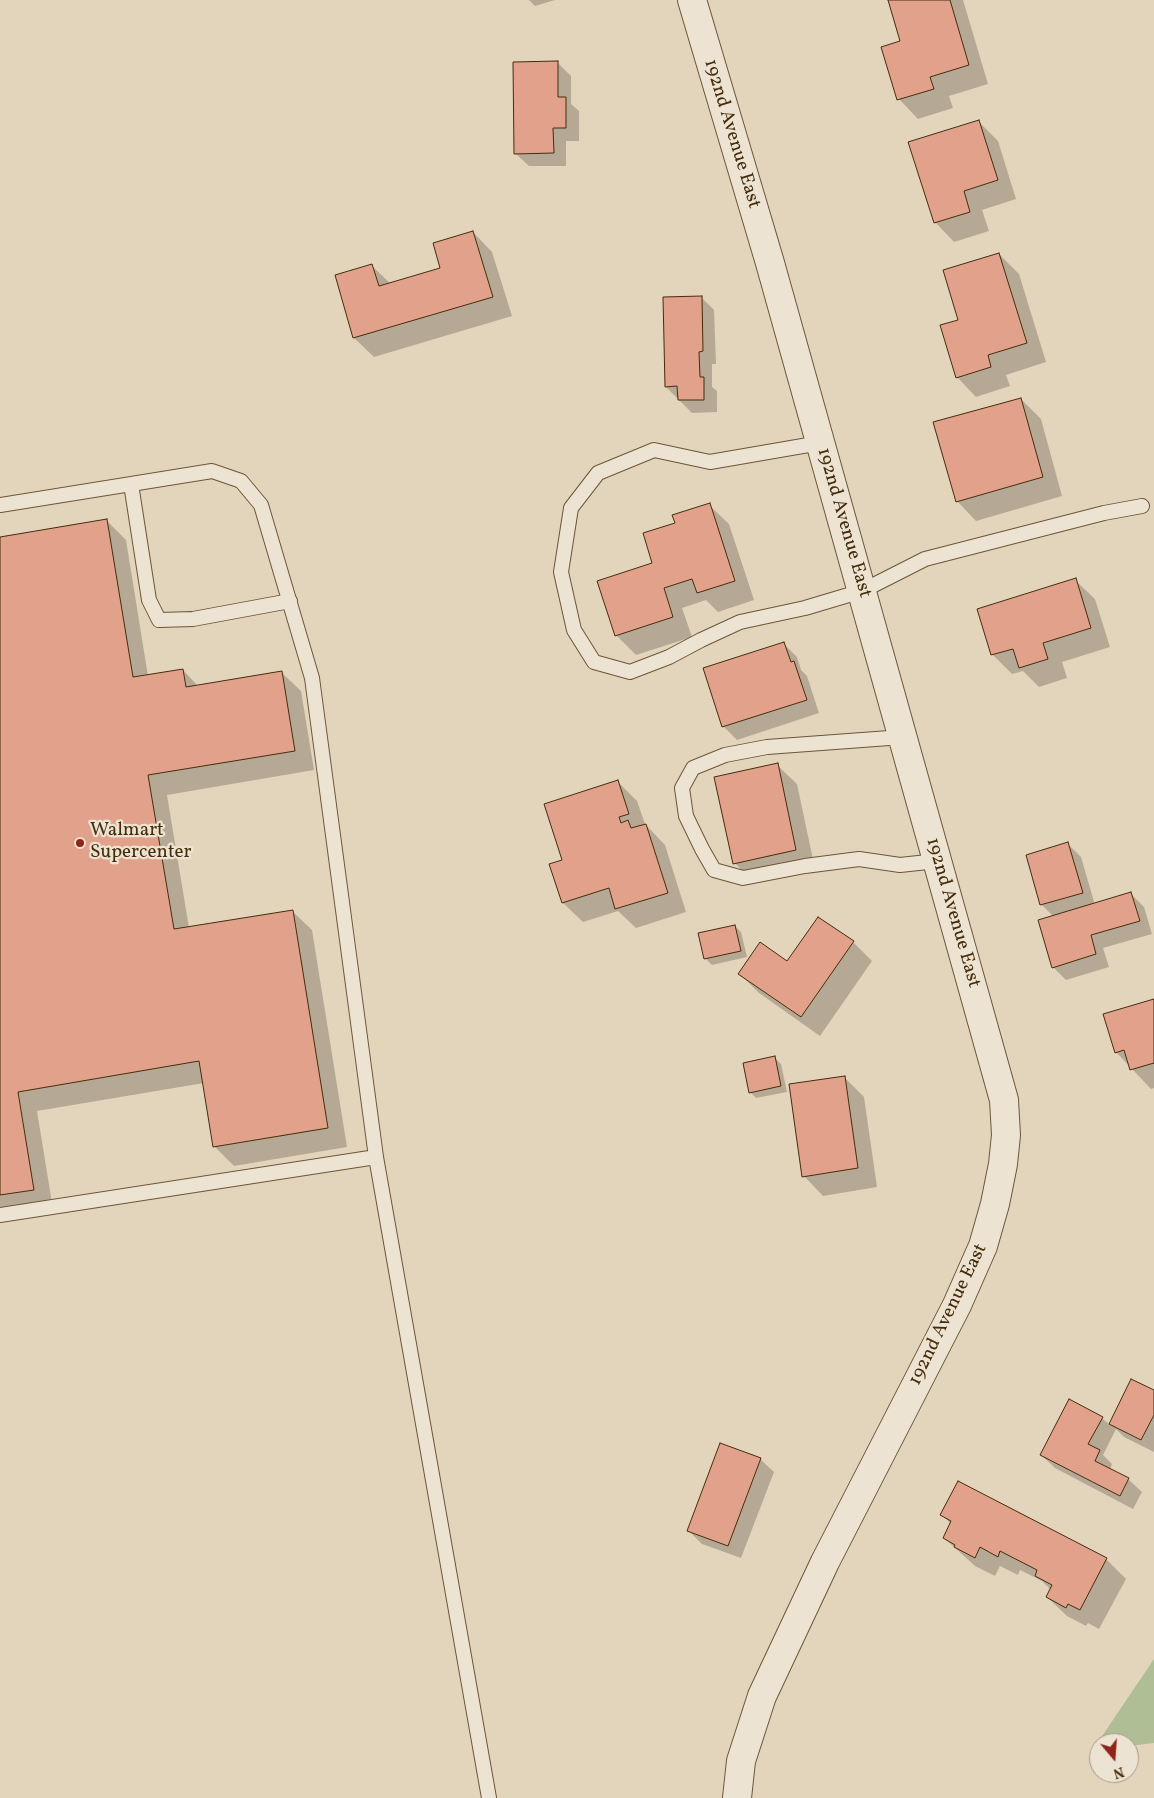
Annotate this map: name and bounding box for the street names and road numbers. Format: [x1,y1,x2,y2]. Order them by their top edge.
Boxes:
street label: 192nd Avenue East [697,57,765,211]
street label: 192nd Avenue East [811,445,875,601]
street label: 192nd Avenue East [920,835,984,991]
street label: 192nd Avenue East [905,1240,993,1390]

